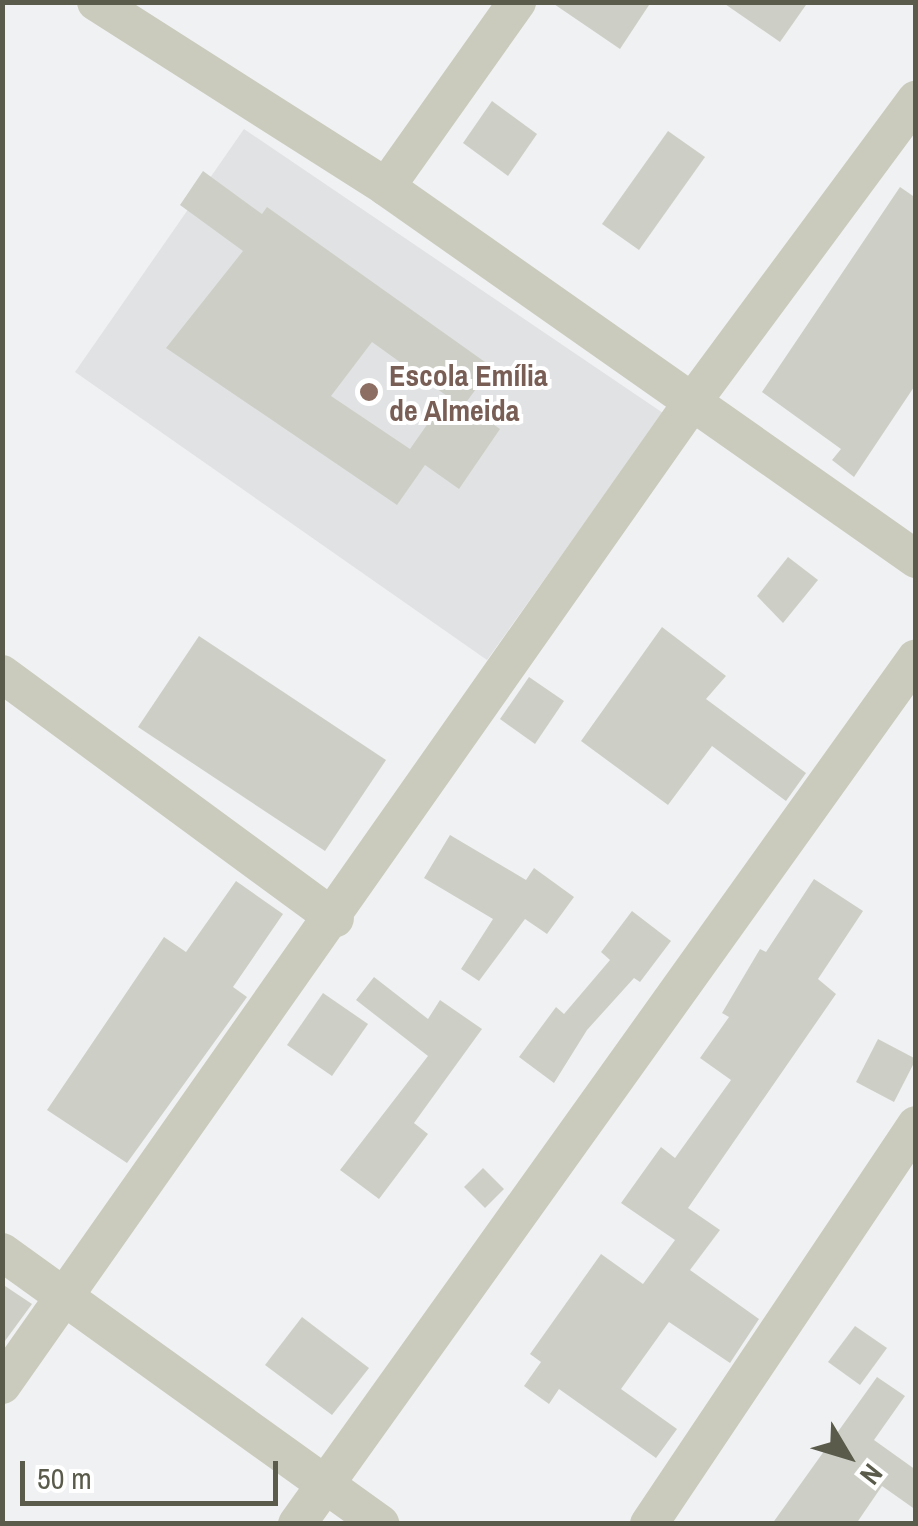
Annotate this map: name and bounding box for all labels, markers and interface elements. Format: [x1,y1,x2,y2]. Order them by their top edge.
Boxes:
place label: Escola Emília de Almeida [389,357,548,428]
marker: Escola Emília de Almeida [358,381,380,403]
north arrow [798,1406,898,1506]
scale bar [25,1441,282,1503]
text: N [852,1456,892,1493]
text: 50 m [37,1458,92,1498]

